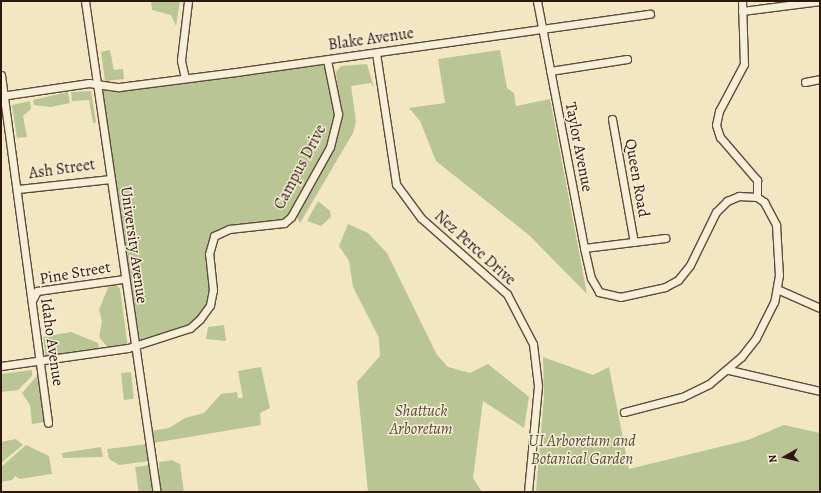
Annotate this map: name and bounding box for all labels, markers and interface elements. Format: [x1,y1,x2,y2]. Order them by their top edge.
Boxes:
street label: Blake Avenue [327,23,415,55]
street label: Taylor Avenue [561,100,597,194]
street label: Campus Drive [270,121,330,213]
street label: Queen Road [621,137,653,219]
street label: Ash Street [28,155,96,183]
street label: University Avenue [116,185,152,305]
street label: Nez Perce Drive [430,206,520,290]
street label: Pine Street [38,257,112,289]
street label: Idaho Avenue [36,297,68,387]
park label: Shattuck Arboretum [389,401,453,439]
park label: UI Arboretum and Botanical Garden [528,431,636,469]
north arrow [765,437,805,477]
text: N [765,454,781,464]

